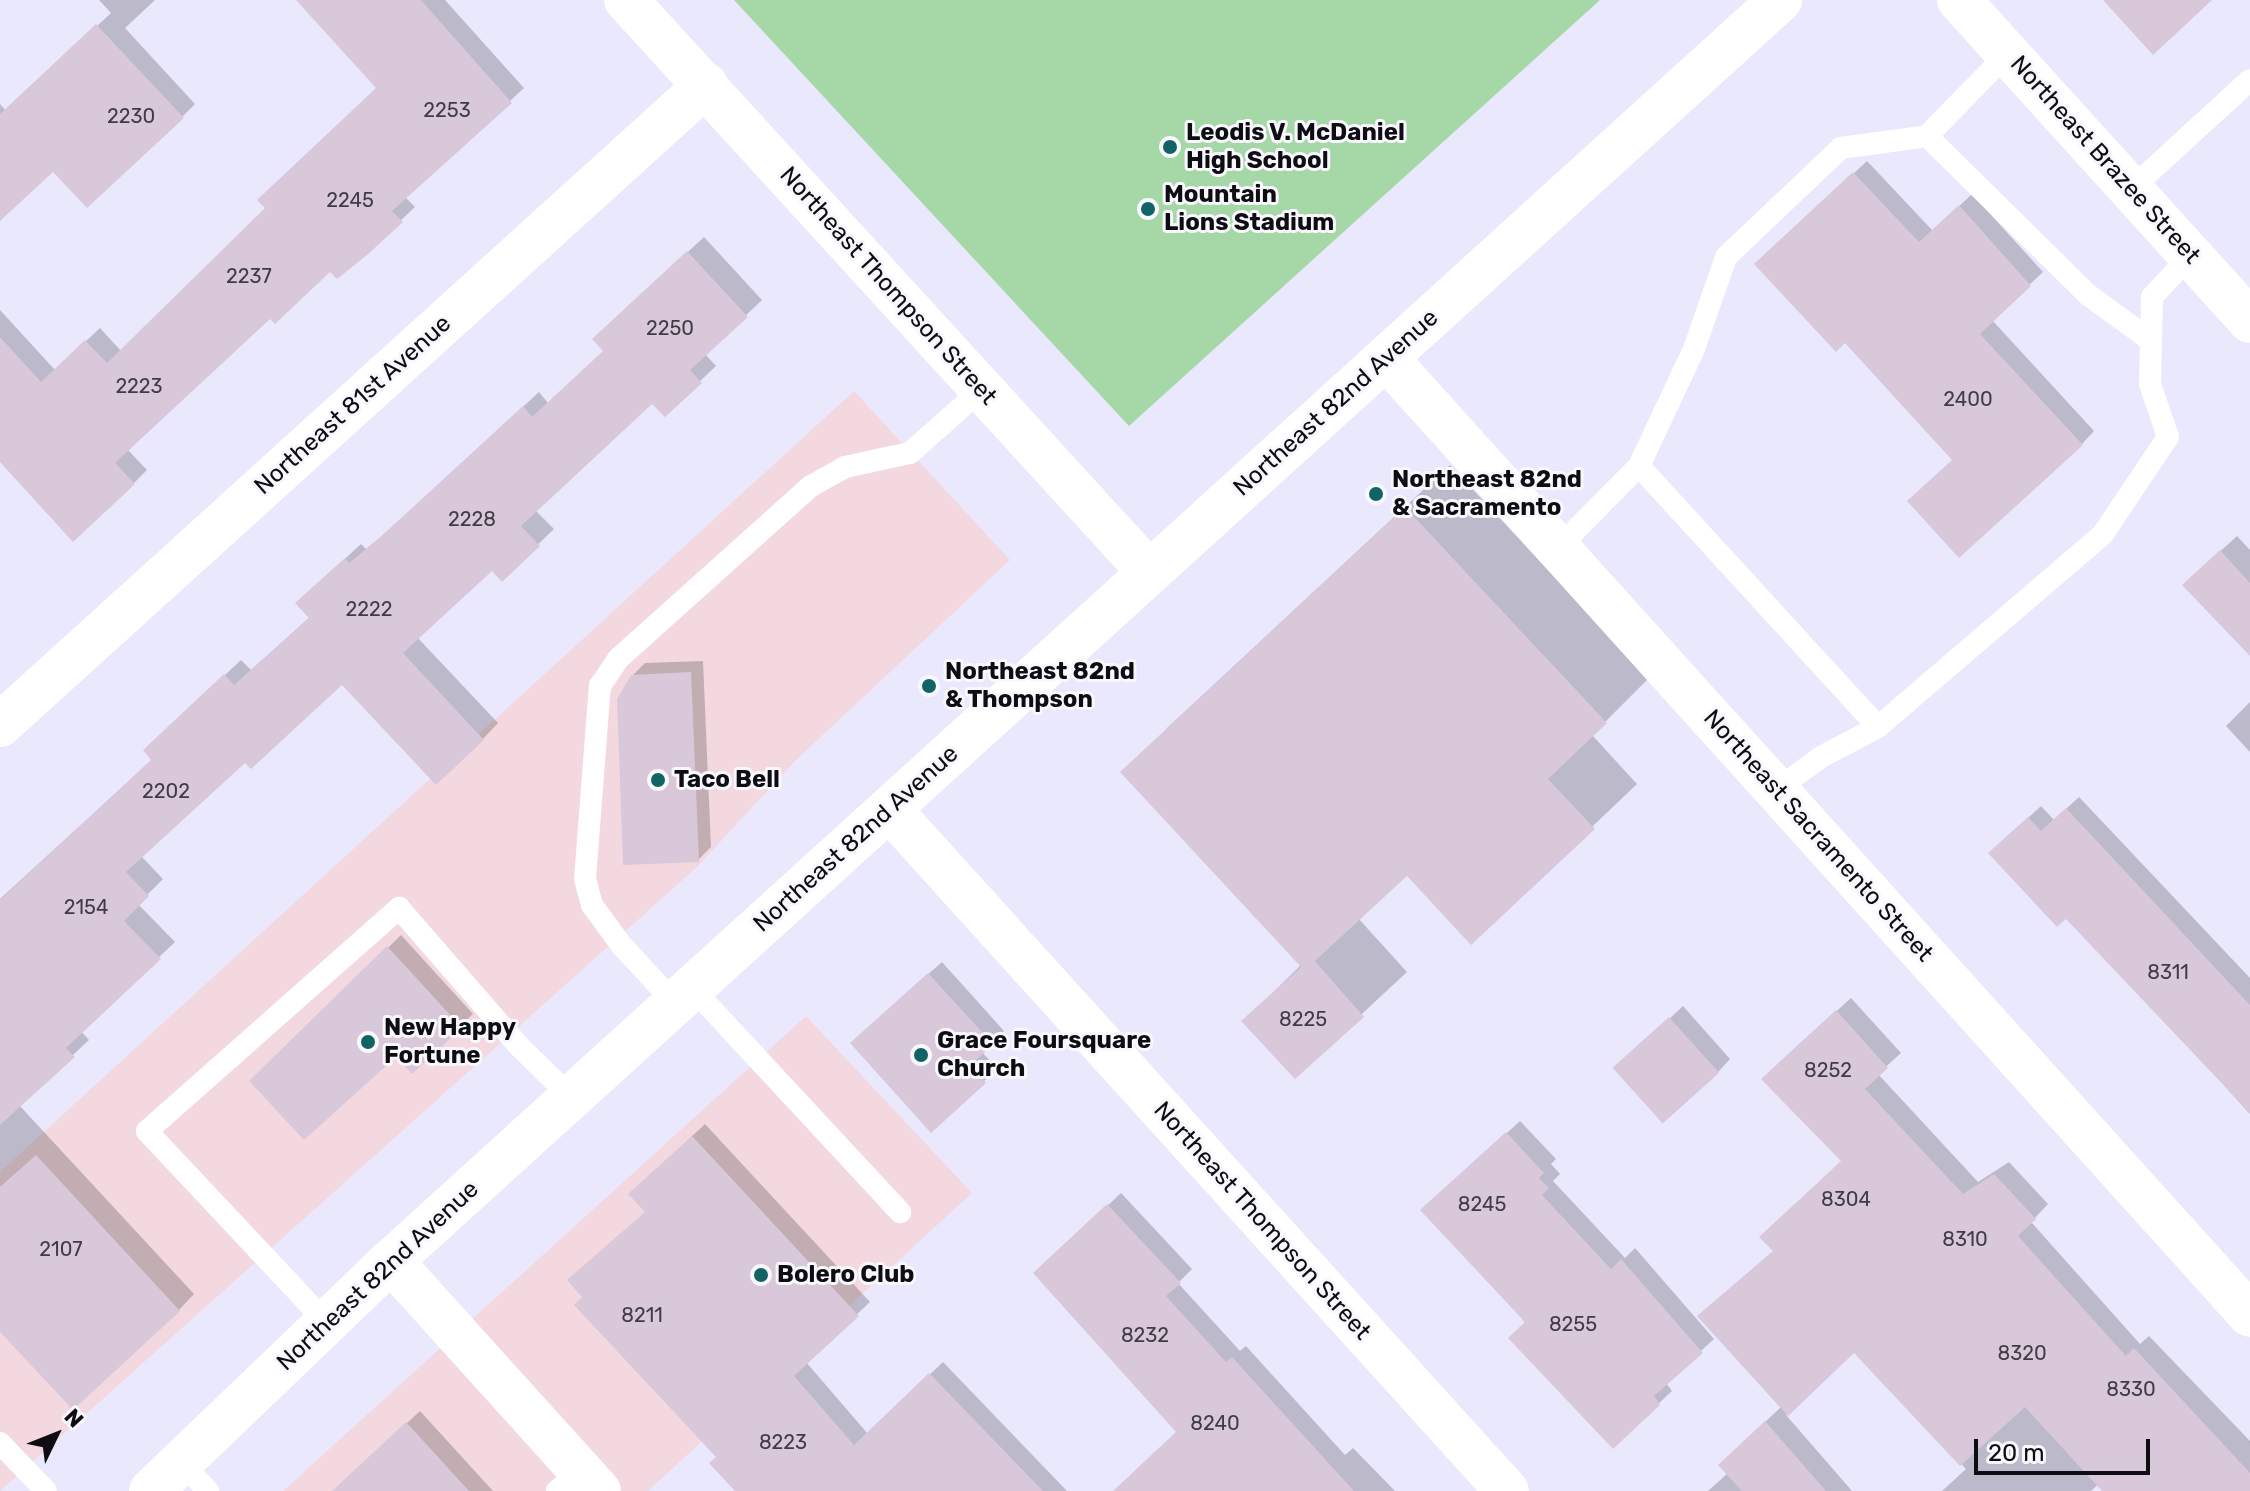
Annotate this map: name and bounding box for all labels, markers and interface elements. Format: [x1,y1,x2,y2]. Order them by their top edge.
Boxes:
street label: Northeast Brazee Street [2004,50,2206,270]
house number: 2253 [423,98,471,122]
house number: 2230 [107,104,155,128]
place label: Leodis V. McDaniel High School [1186,119,1405,175]
marker: Leodis V. McDaniel High School [1161,138,1179,156]
street label: Northeast Thompson Street [773,161,1003,411]
place label: Mountain Lions Stadium [1164,181,1334,237]
house number: 2245 [326,188,374,212]
marker: Mountain Lions Stadium [1139,200,1157,218]
house number: 2237 [226,264,272,288]
street label: Northeast 82nd Avenue [1228,303,1444,503]
street label: Northeast 81st Avenue [249,309,457,501]
house number: 2250 [646,316,694,340]
house number: 2223 [115,374,163,398]
house number: 2400 [1943,387,1993,411]
place label: Northeast 82nd & Sacramento [1392,466,1582,522]
marker: Northeast 82nd & Sacramento [1367,485,1385,503]
house number: 2228 [448,507,496,531]
house number: 2222 [346,597,392,621]
place label: Northeast 82nd & Thompson [945,658,1135,714]
marker: Northeast 82nd & Thompson [920,677,938,695]
street label: Northeast Sacramento Street [1697,704,1939,968]
street label: Northeast 82nd Avenue [748,739,964,939]
place label: Taco Bell [674,766,780,794]
marker: Taco Bell [649,771,667,789]
house number: 2202 [142,779,190,803]
house number: 2154 [64,895,108,919]
house number: 8311 [2147,960,2189,984]
house number: 8225 [1279,1007,1327,1031]
place label: New Happy Fortune [384,1014,516,1070]
place label: Grace Foursquare Church [937,1027,1151,1083]
marker: New Happy Fortune [359,1033,377,1051]
marker: Grace Foursquare Church [912,1046,930,1064]
house number: 8252 [1804,1058,1852,1082]
street label: Northeast Thompson Street [1147,1096,1377,1346]
street label: Northeast 82nd Avenue [271,1175,485,1377]
house number: 8304 [1821,1187,1871,1211]
house number: 8245 [1458,1192,1506,1216]
house number: 8310 [1942,1227,1988,1251]
house number: 2107 [39,1237,83,1261]
place label: Bolero Club [777,1261,914,1289]
marker: Bolero Club [752,1266,770,1284]
house number: 8211 [621,1303,663,1327]
house number: 8255 [1549,1312,1597,1336]
house number: 8232 [1121,1323,1169,1347]
house number: 8320 [1997,1341,2047,1365]
house number: 8330 [2106,1377,2156,1401]
north arrow [16,1395,96,1475]
text: N [59,1403,89,1433]
house number: 8240 [1190,1411,1240,1435]
scale bar [1978,1423,2154,1473]
house number: 8223 [759,1430,807,1454]
text: 20 m [1988,1439,2045,1467]

